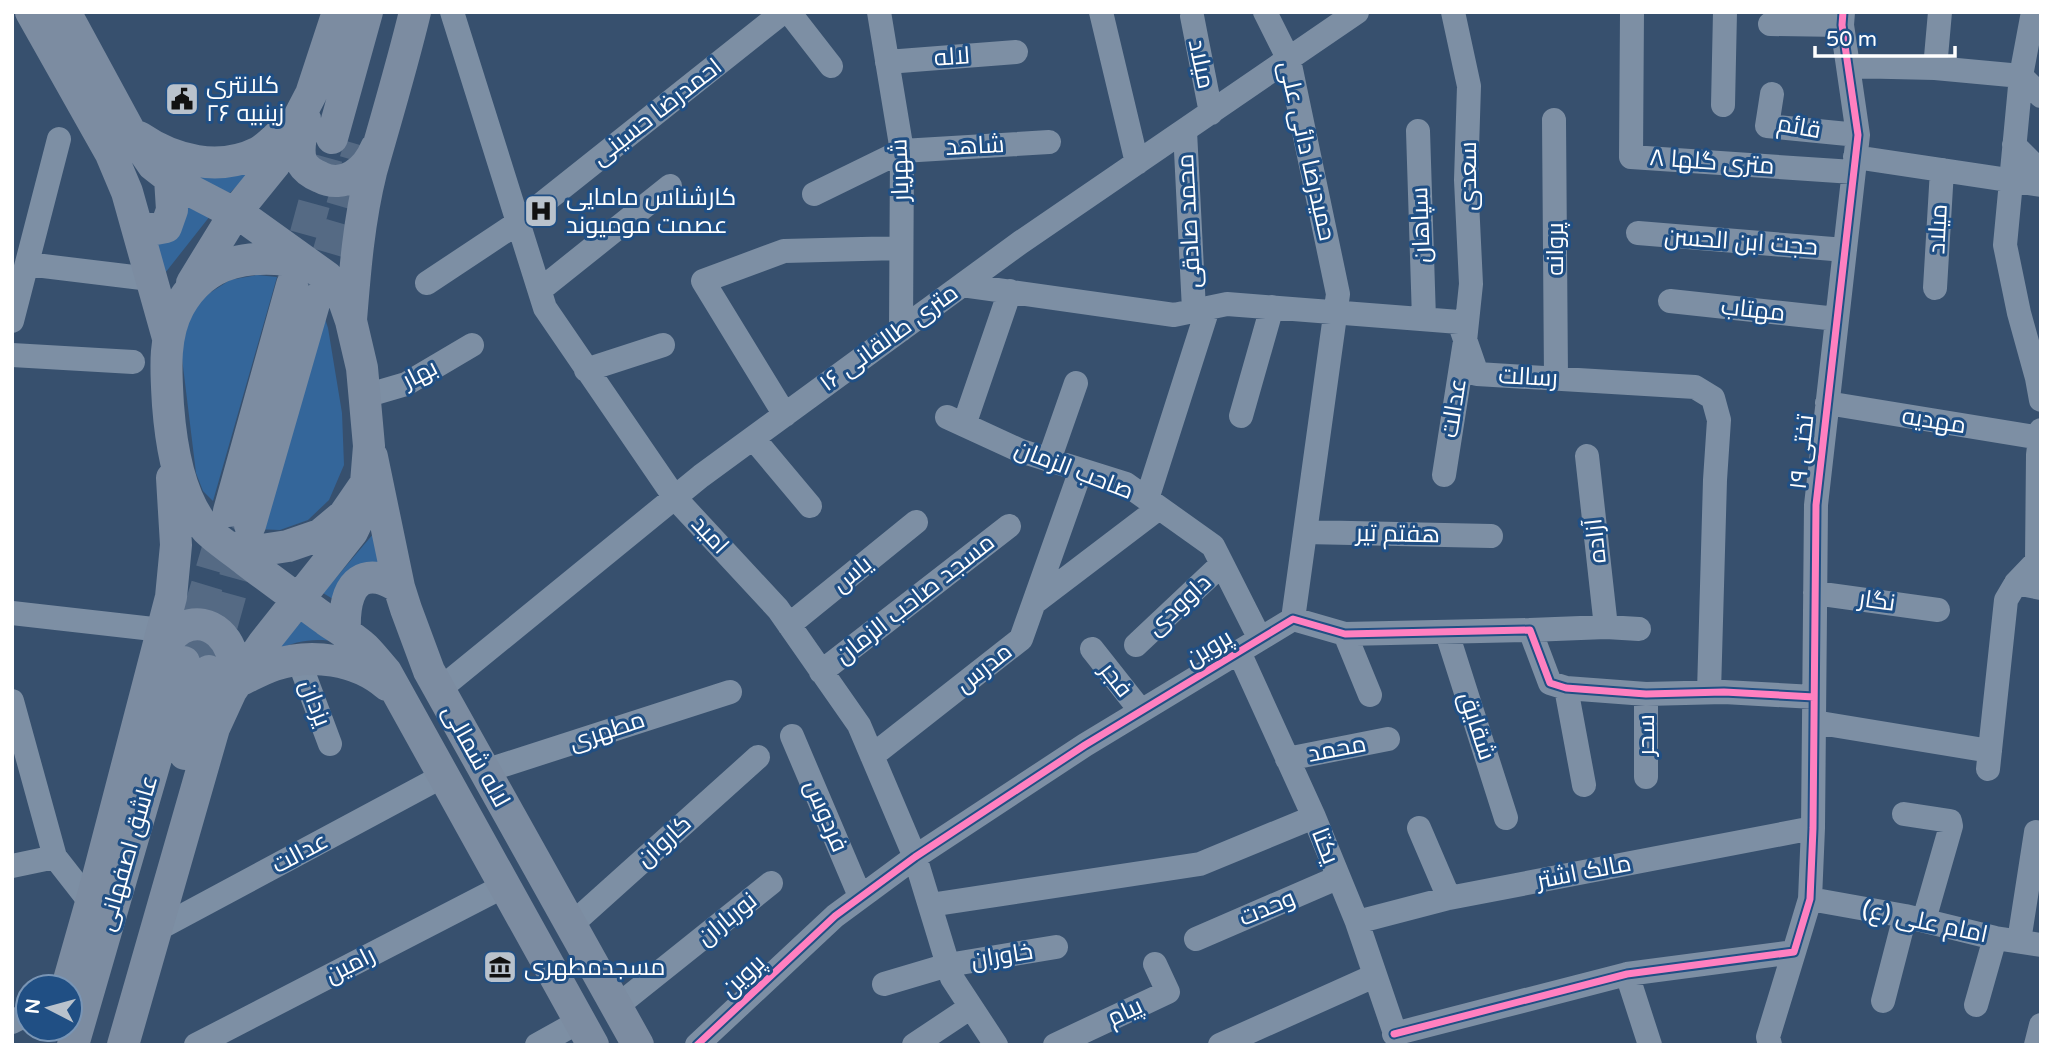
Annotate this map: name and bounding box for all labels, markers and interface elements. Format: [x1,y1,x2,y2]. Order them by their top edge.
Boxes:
scale bar [1815,14,1955,58]
text: 50 m [1826,27,1877,52]
street label: میلاد [1182,36,1220,92]
street label: لاله [933,41,971,73]
street label: احمدرضا حسینی [586,52,728,172]
street label: حمیدرضا دائی علی [1272,58,1342,244]
place label: کلانتری ۲۶ زینبیه [206,71,284,128]
public building icon: کلانتری ۲۶ زینبیه [163,80,201,118]
street label: قائم [1775,109,1823,146]
street label: شاهد [945,130,1005,162]
street label: شهریار [884,138,916,204]
street label: سعدی [1454,141,1483,211]
street label: ۸ متری گلها [1649,143,1775,181]
street label: محمد صادقی [1171,153,1207,289]
place label: کارشناس مامایی عصمت مومیوند [566,183,736,240]
street label: سپاهان [1405,186,1437,264]
hospital icon: کارشناس مامایی عصمت مومیوند [522,192,560,230]
street label: میلاد [1922,203,1954,255]
street label: پروانه [1541,222,1571,276]
street label: حجت ابن الحسن [1663,222,1819,262]
street label: ۱۶ متری طالقانی [814,278,964,398]
street label: مهتاب [1719,292,1787,328]
street label: بهار [396,353,442,396]
street label: رسالت [1498,361,1558,393]
street label: عدالت [1435,376,1473,440]
street label: مهدیه [1900,402,1968,440]
street label: تختی ۱۹ [1784,412,1820,491]
street label: صاحب الزمان [1011,434,1137,506]
street label: امید [685,510,735,560]
street label: آزاده [1579,517,1613,565]
street label: هفتم تیر [1354,519,1440,550]
street label: مسجد صاحب الزمان [830,528,1000,670]
street label: یاس [826,549,878,599]
street label: داوودی [1141,568,1217,642]
street label: نگار [1855,584,1897,618]
street label: پروین [1180,622,1239,674]
street label: مدرس [950,637,1018,699]
street label: فجر [1092,655,1139,703]
street label: یزدان [293,676,337,731]
street label: شقایق [1452,688,1502,764]
street label: لاله شمالی [436,699,516,813]
street label: مطهری [565,705,649,757]
street label: سحر [1632,714,1661,758]
street label: محمد [1305,729,1369,769]
street label: عاشق اصفهانی [92,772,164,934]
street label: فردوس [798,776,854,856]
street label: کاروان [631,809,697,873]
street label: یکتا [1305,824,1345,869]
street label: عدالت [267,826,333,880]
street label: مالک اشتر [1532,849,1634,896]
street label: وحدت [1235,883,1299,933]
street label: نورباران [691,886,763,952]
street label: امام علی (ع) [1859,895,1990,950]
street label: خاوران [969,937,1035,975]
street label: رامین [320,940,380,990]
museum icon: مسجدمطهری [481,948,519,986]
street label: پروین [715,948,772,1004]
place label: مسجدمطهری [524,953,665,982]
north arrow [14,973,84,1043]
street label: پیام [1103,991,1148,1034]
text: N [21,998,45,1015]

